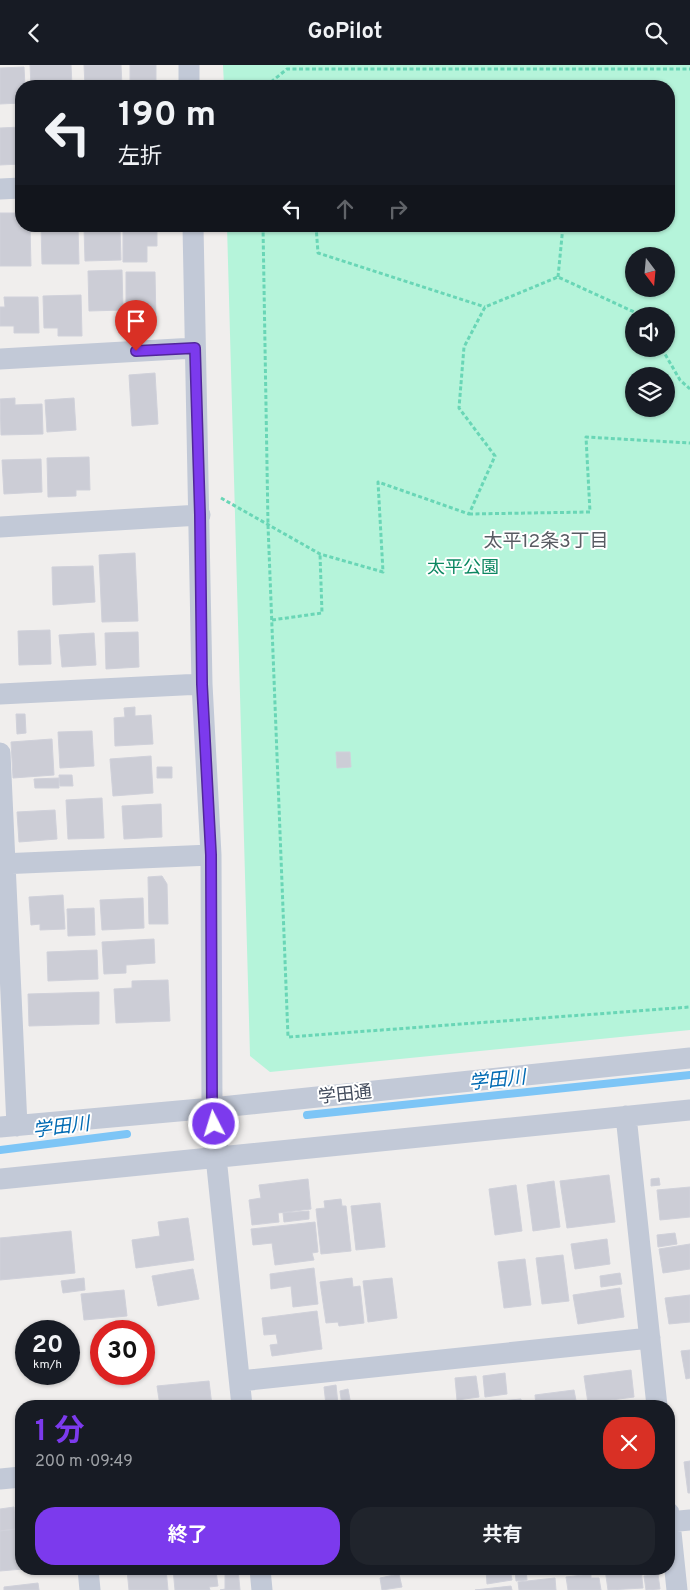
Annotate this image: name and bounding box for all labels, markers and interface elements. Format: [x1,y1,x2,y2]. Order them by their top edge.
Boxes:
icon: back [20,19,48,47]
text: GoPilot [307,19,383,46]
icon: search [642,19,670,47]
text: 190 m [118,94,216,138]
icon: left [35,100,100,165]
text: 左折 [118,144,162,171]
icon: left [278,195,306,223]
icon: ahead [331,195,359,223]
icon: right [384,195,412,223]
north arrow [625,247,675,297]
map controls [625,247,675,417]
pin [115,300,157,351]
icon: arrive [122,307,150,335]
button: sound [625,307,675,357]
button: layers [625,367,675,417]
district label: 太平12条3丁目 [483,530,609,554]
park label: 太平公園 [427,557,499,580]
water label: 学田川 [468,1066,529,1096]
street label: 学田通 [317,1081,373,1110]
position arrow [187,1097,239,1149]
water label: 学田川 [31,1112,93,1143]
speed limit sign: 30 [90,1320,155,1385]
text: 20 [32,1330,63,1362]
text: km/h [33,1357,62,1373]
text: 1 分 [35,1414,85,1451]
button: close [603,1417,655,1469]
text: 200 m · 09:49 [35,1452,133,1472]
button: 終了 [35,1507,340,1565]
button: 共有 [350,1507,655,1565]

